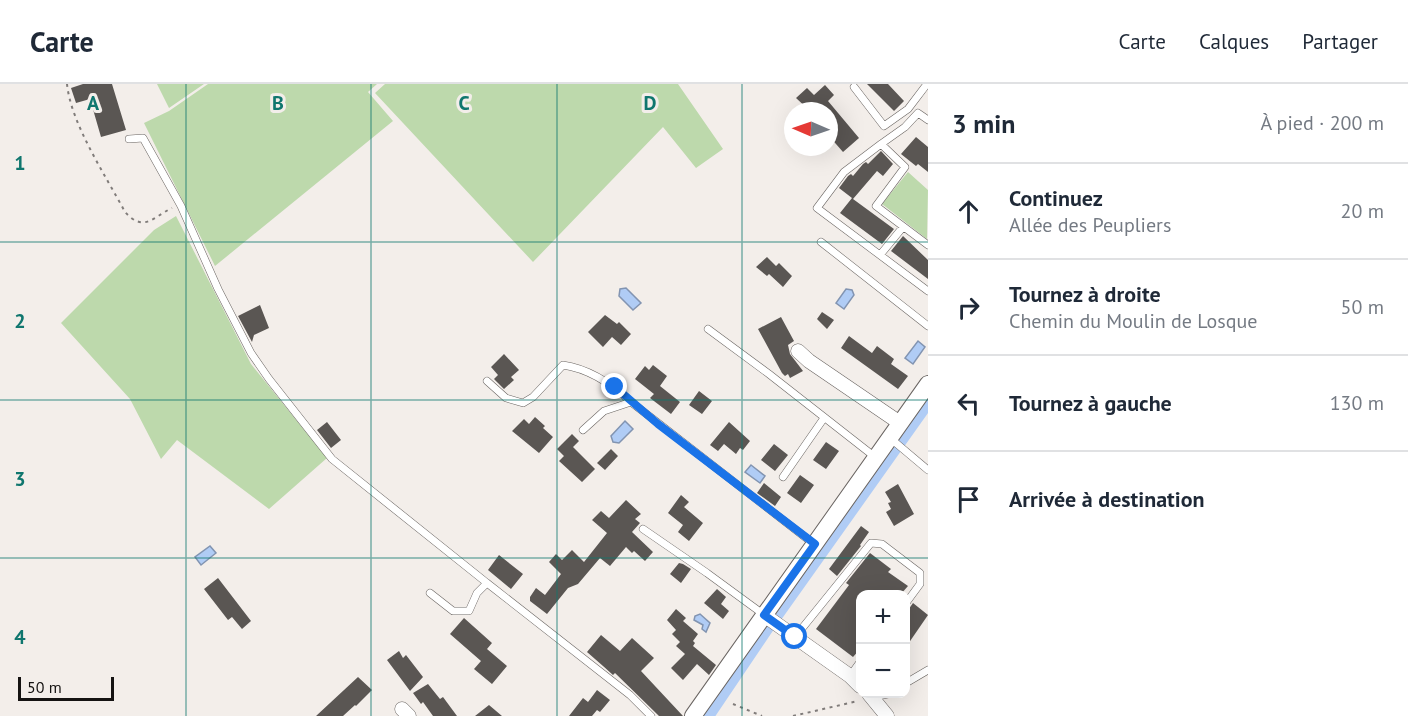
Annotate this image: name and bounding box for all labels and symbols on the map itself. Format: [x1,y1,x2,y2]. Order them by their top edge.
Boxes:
text: A [87,90,100,116]
text: B [272,90,284,116]
text: C [458,90,470,116]
text: D [644,90,657,116]
north arrow [784,102,838,156]
text: 1 [14,150,26,176]
text: 2 [14,308,26,334]
route end [601,373,627,399]
text: 3 [14,466,26,492]
route start [781,623,807,649]
text: 4 [14,624,26,650]
scale bar [18,674,114,702]

